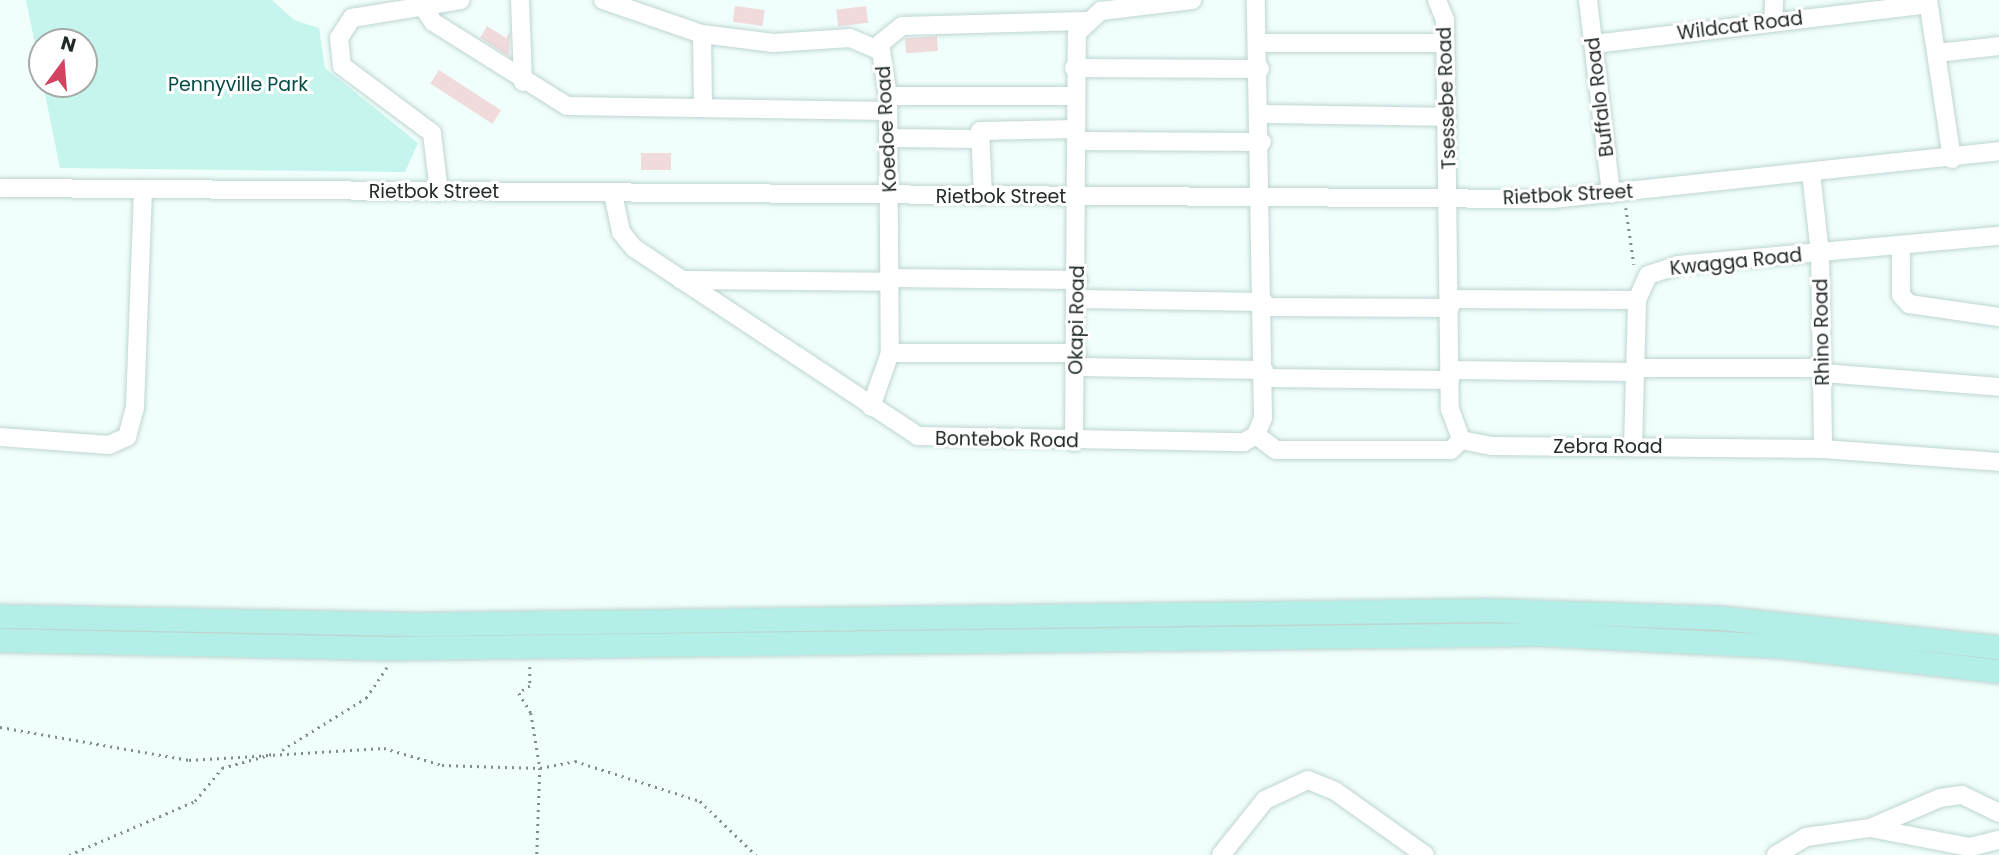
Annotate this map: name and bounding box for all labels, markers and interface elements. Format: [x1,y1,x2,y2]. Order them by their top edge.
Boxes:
street label: Wildcat Road [1676,7,1804,45]
street label: Tsessebe Road [1433,26,1461,170]
north arrow [28,28,98,98]
text: N [58,29,79,59]
street label: Buffalo Road [1581,36,1619,158]
street label: Koedoe Road [872,65,902,193]
park label: Pennyville Park [168,74,308,96]
street label: Rietbok Street [1502,180,1634,210]
street label: Rietbok Street [369,181,499,203]
street label: Rietbok Street [936,186,1066,208]
street label: Kwagga Road [1669,244,1803,280]
street label: Okapi Road [1065,265,1089,375]
street label: Rhino Road [1810,278,1834,386]
street label: Bontebok Road [935,427,1079,453]
street label: Zebra Road [1553,436,1663,458]

